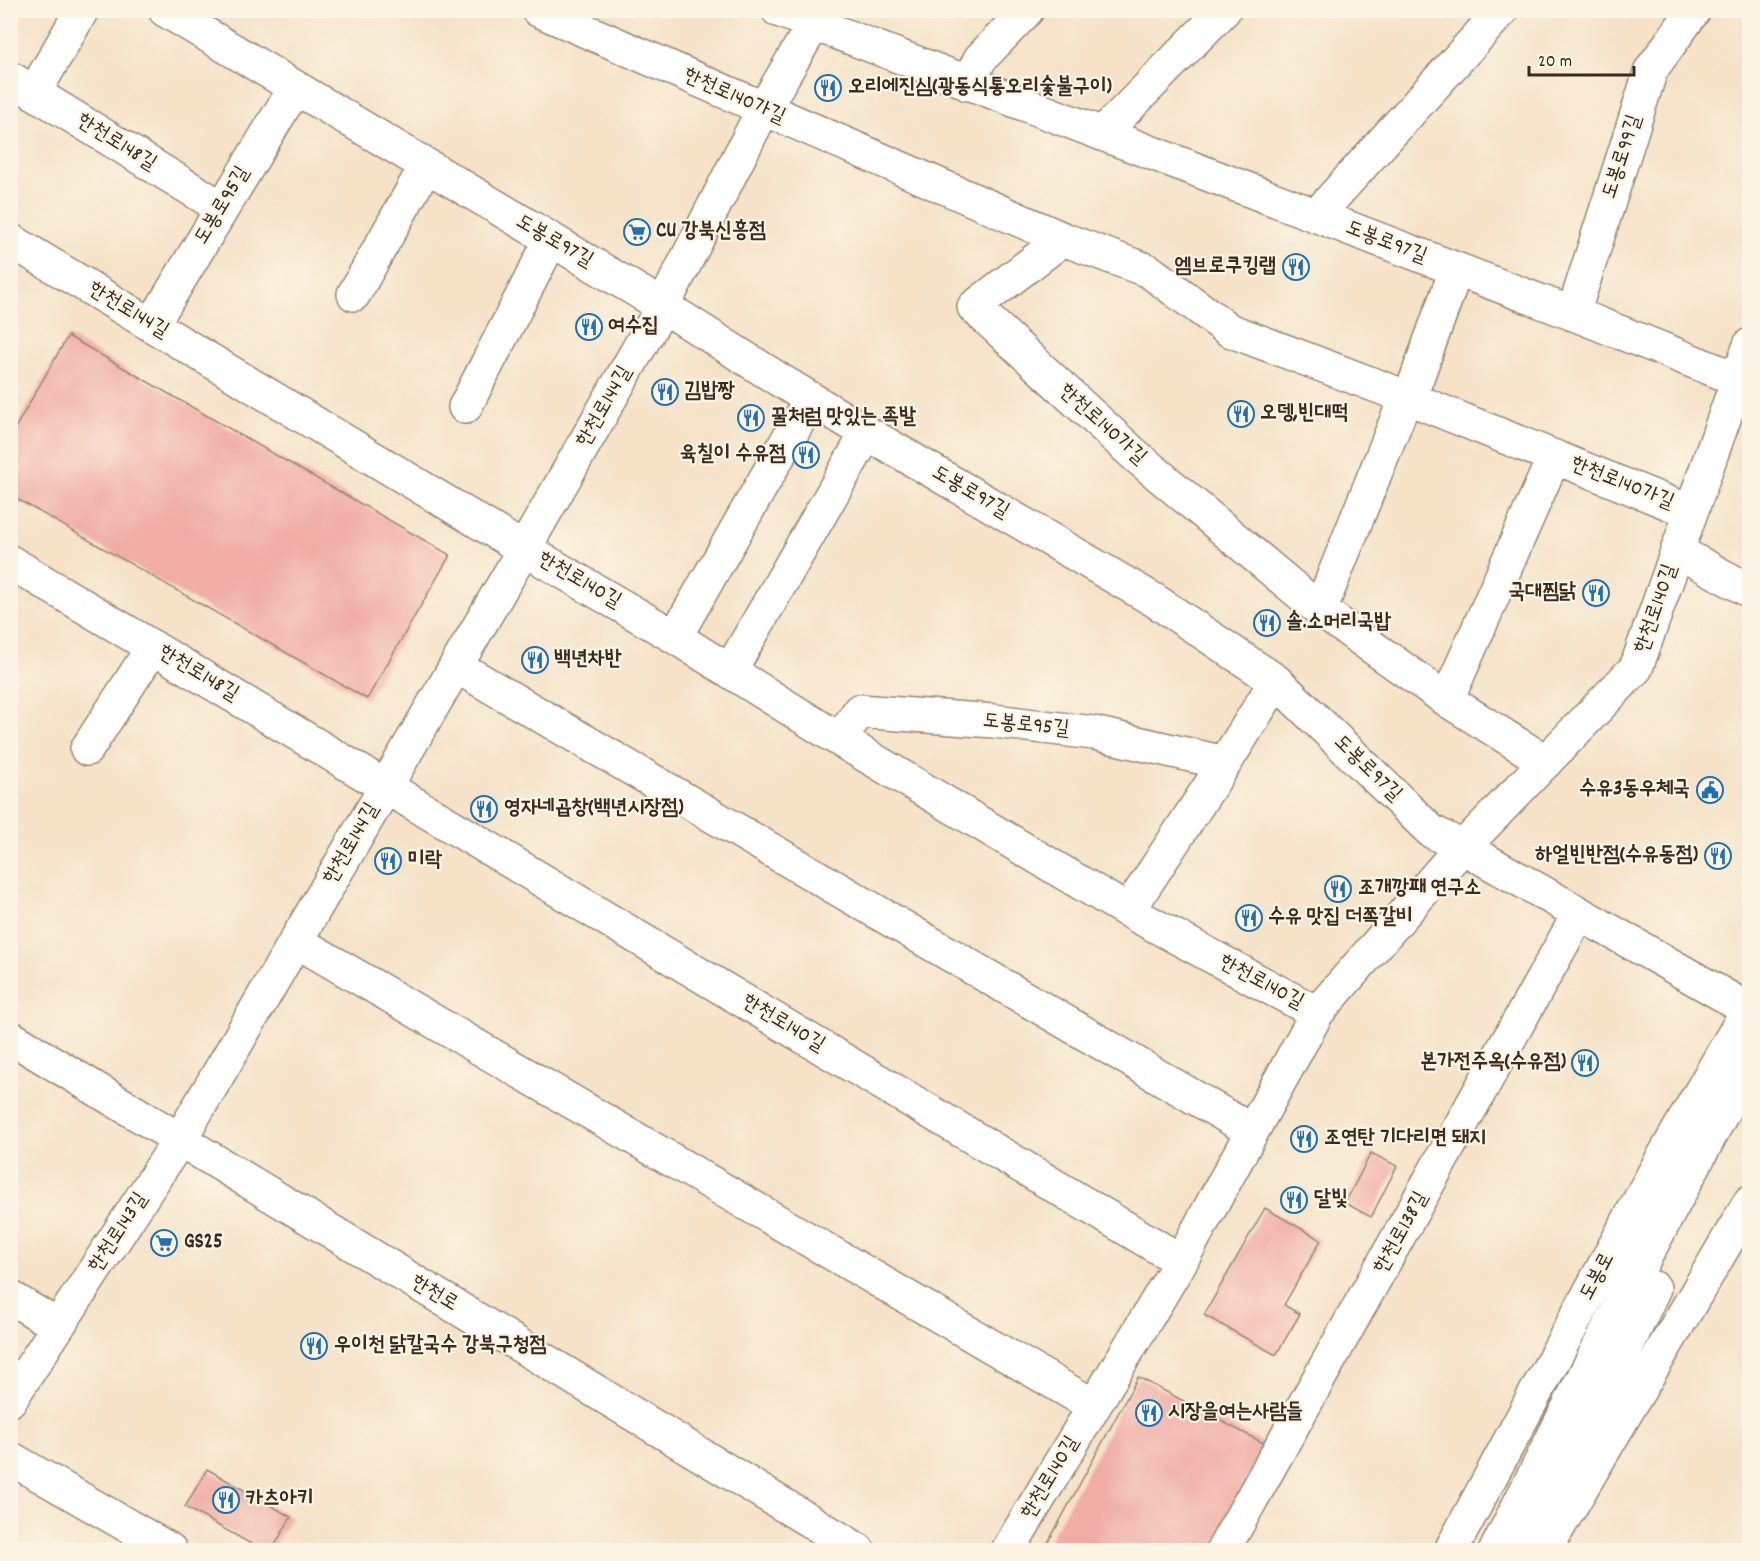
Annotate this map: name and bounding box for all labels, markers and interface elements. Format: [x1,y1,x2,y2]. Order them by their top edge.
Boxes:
scale bar [1529,39,1634,77]
text: 20 m [1538,50,1572,75]
street label: 한천로140가길 [678,61,790,133]
restaurant icon: 오리에진심(광동식통오리숯불구이) [813,73,843,103]
place label: 오리에진심(광동식통오리숯불구이) [848,73,1112,103]
street label: 한천로148길 [70,107,162,179]
street label: 도봉로99길 [1595,111,1651,203]
street label: 도봉로95길 [188,161,258,251]
street label: 도봉로97길 [510,208,598,276]
street label: 도봉로97길 [1341,214,1431,272]
supermarket icon: CU 강북신흥점 [622,217,652,247]
place label: CU 강북신흥점 [656,217,766,247]
place label: 엠브로쿠킹랩 [1175,252,1276,282]
restaurant icon: 엠브로쿠킹랩 [1281,252,1311,282]
street label: 한천로144길 [82,275,174,347]
restaurant icon: 여수집 [574,312,604,342]
place label: 여수집 [608,312,659,342]
street label: 한천로144길 [570,361,640,453]
restaurant icon: 김밥짱 [650,377,680,407]
place label: 김밥짱 [684,377,735,407]
street label: 한천로140가길 [1051,377,1153,473]
restaurant icon: 오뎅,빈대떡 [1226,399,1256,429]
place label: 오뎅,빈대떡 [1260,399,1348,429]
restaurant icon: 꿀처럼 맛있는 족발 [736,403,766,433]
place label: 꿀처럼 맛있는 족발 [771,403,916,433]
place label: 육칠이 수유점 [680,440,786,470]
restaurant icon: 육칠이 수유점 [791,440,821,470]
street label: 한천로140가길 [1566,450,1678,518]
street label: 도봉로97길 [926,459,1014,527]
street label: 한천로140길 [532,545,627,617]
street label: 한천로140길 [1628,560,1686,658]
place label: 국대찜닭 [1508,578,1576,608]
restaurant icon: 국대찜닭 [1581,578,1611,608]
restaurant icon: 솔.소머리국밥 [1252,608,1282,638]
place label: 솔.소머리국밥 [1286,608,1392,638]
street label: 한천로148길 [152,638,244,710]
restaurant icon: 백년차반 [520,645,550,675]
place label: 백년차반 [554,645,622,675]
street label: 도봉로95길 [981,707,1071,745]
street label: 도봉로97길 [1326,729,1408,809]
place label: 수유3동우체국 [1579,775,1690,805]
public building icon: 수유3동우체국 [1695,775,1725,805]
restaurant icon: 영자네곱창(백년시장점) [469,794,499,824]
place label: 영자네곱창(백년시장점) [504,794,683,824]
street label: 한천로144길 [317,798,387,890]
place label: 하얼빈반점(수유동점) [1534,841,1698,871]
restaurant icon: 하얼빈반점(수유동점) [1703,841,1733,871]
restaurant icon: 미락 [373,846,403,876]
place label: 미락 [408,846,443,876]
restaurant icon: 조개깡패 연구소 [1323,874,1353,904]
place label: 조개깡패 연구소 [1358,874,1481,904]
restaurant icon: 수유 맛집 더쪽갈비 [1234,903,1264,933]
place label: 수유 맛집 더쪽갈비 [1268,903,1413,933]
street label: 한천로140길 [1213,948,1309,1018]
street label: 한천로140길 [736,987,830,1061]
place label: 본가전주옥(수유점) [1420,1048,1566,1078]
restaurant icon: 본가전주옥(수유점) [1570,1048,1600,1078]
restaurant icon: 조연탄 기다리면 돼지 [1289,1124,1319,1154]
place label: 조연탄 기다리면 돼지 [1324,1124,1486,1154]
restaurant icon: 달빛 [1279,1185,1309,1215]
place label: 달빛 [1314,1185,1348,1215]
street label: 한천로138길 [1367,1186,1437,1280]
street label: 한천로143길 [82,1187,156,1279]
supermarket icon: GS25 [149,1228,179,1258]
place label: GS25 [184,1228,223,1258]
street label: 도봉로 [1573,1248,1623,1306]
street label: 한천로 [405,1268,463,1320]
restaurant icon: 우이천 닭칼국수 강북구청점 [299,1331,329,1361]
place label: 우이천 닭칼국수 강북구청점 [334,1331,547,1361]
restaurant icon: 시장을여는사람들 [1134,1398,1164,1428]
place label: 시장을여는사람들 [1168,1398,1303,1428]
street label: 한천로140길 [1014,1431,1088,1525]
restaurant icon: 카츠아키 [211,1485,241,1515]
place label: 카츠아키 [246,1485,314,1515]

